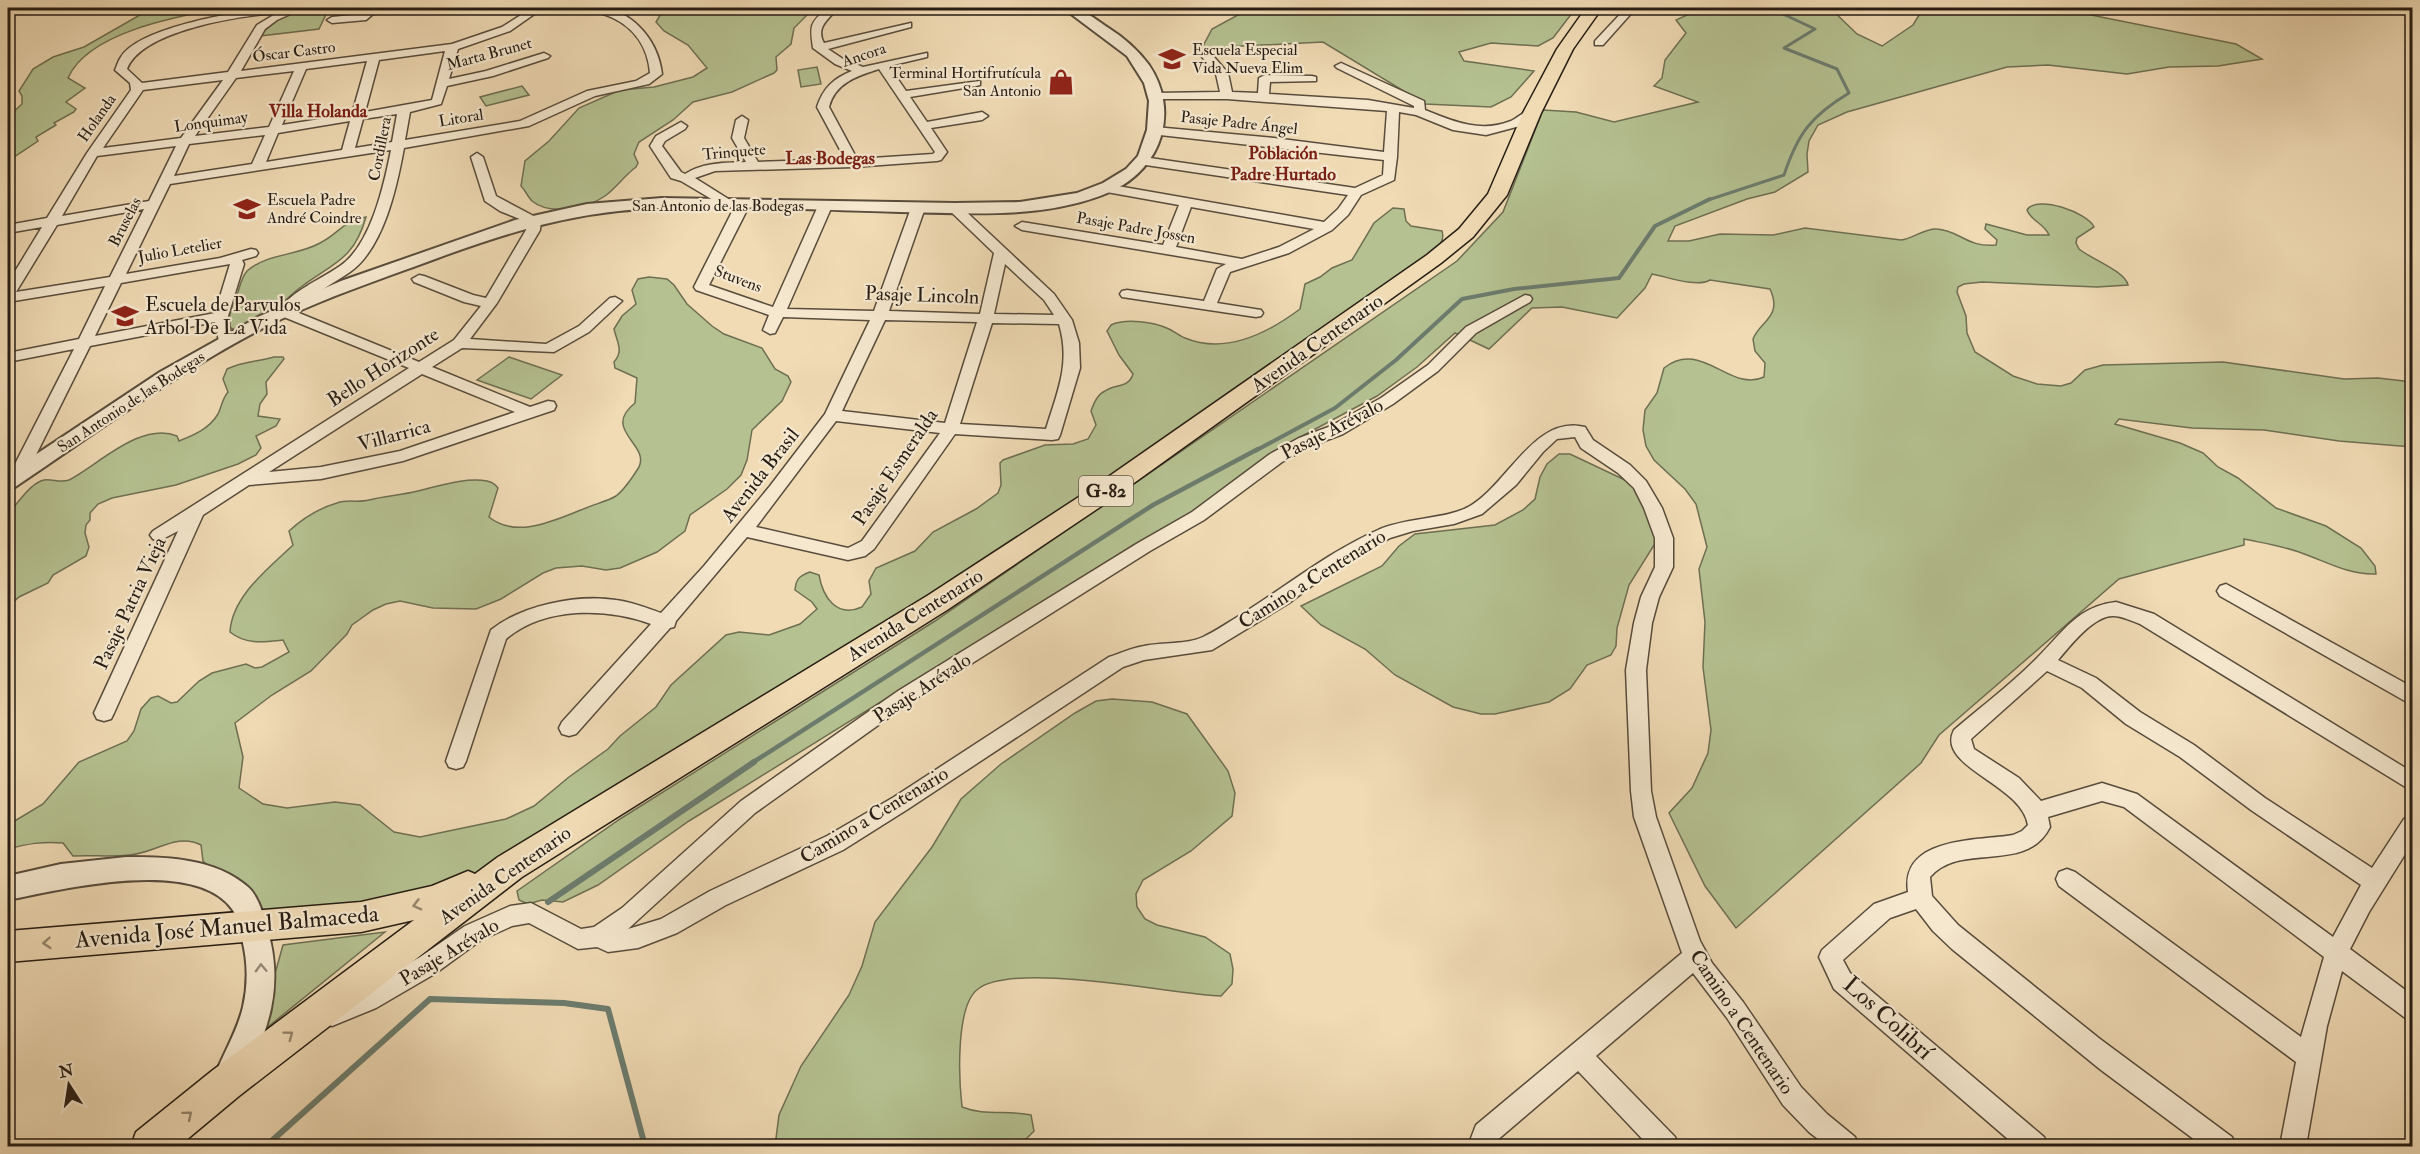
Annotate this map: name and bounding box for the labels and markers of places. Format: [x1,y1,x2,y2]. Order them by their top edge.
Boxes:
place label: Escuela Especial Vida Nueva Elim [1192,40,1304,78]
school or university icon: Escuela Especial Vida Nueva Elim [1157,44,1187,74]
place label: Terminal Hortifrutícula San Antonio [889,63,1041,101]
shop icon: Terminal Hortifrutícula San Antonio [1046,67,1076,97]
place label: Escuela Padre André Coindre [266,190,362,228]
school or university icon: Escuela Padre André Coindre [232,194,262,224]
place label: Escuela de Parvulos Arbol De La Vida [144,292,301,340]
school or university icon: Escuela de Parvulos Arbol De La Vida [110,301,140,331]

